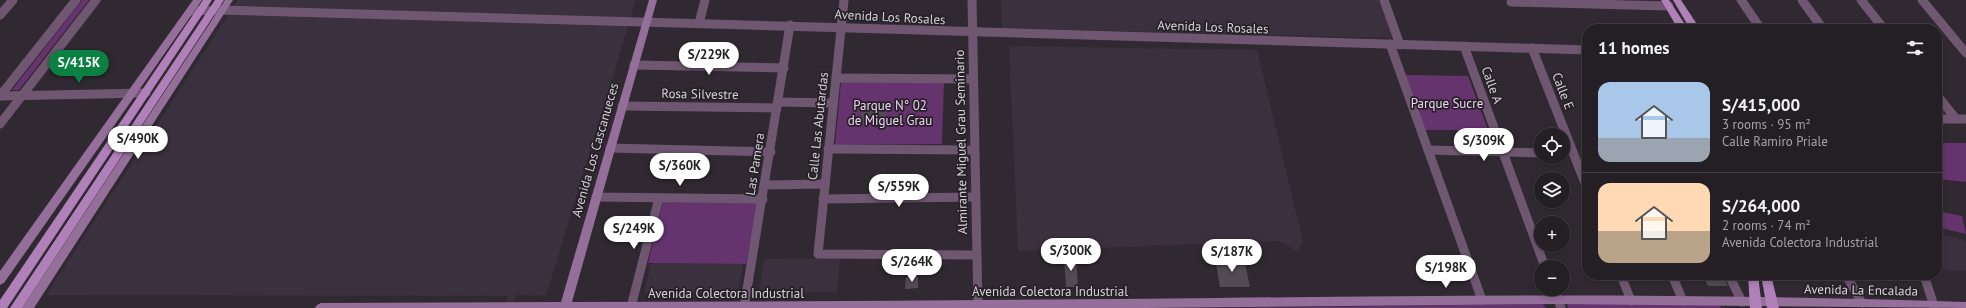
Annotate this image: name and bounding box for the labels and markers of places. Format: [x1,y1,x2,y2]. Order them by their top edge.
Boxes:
pin: S/229K [676,42,742,76]
pin: S/415K [46,50,112,84]
pin: S/490K [105,126,171,160]
pin: S/309K [1451,128,1517,162]
pin: S/360K [647,153,713,187]
pin: S/559K [866,174,932,208]
pin: S/249K [601,216,667,250]
pin: S/300K [1038,238,1104,272]
pin: S/187K [1199,239,1265,273]
pin: S/264K [879,249,945,283]
pin: S/198K [1413,255,1479,289]

